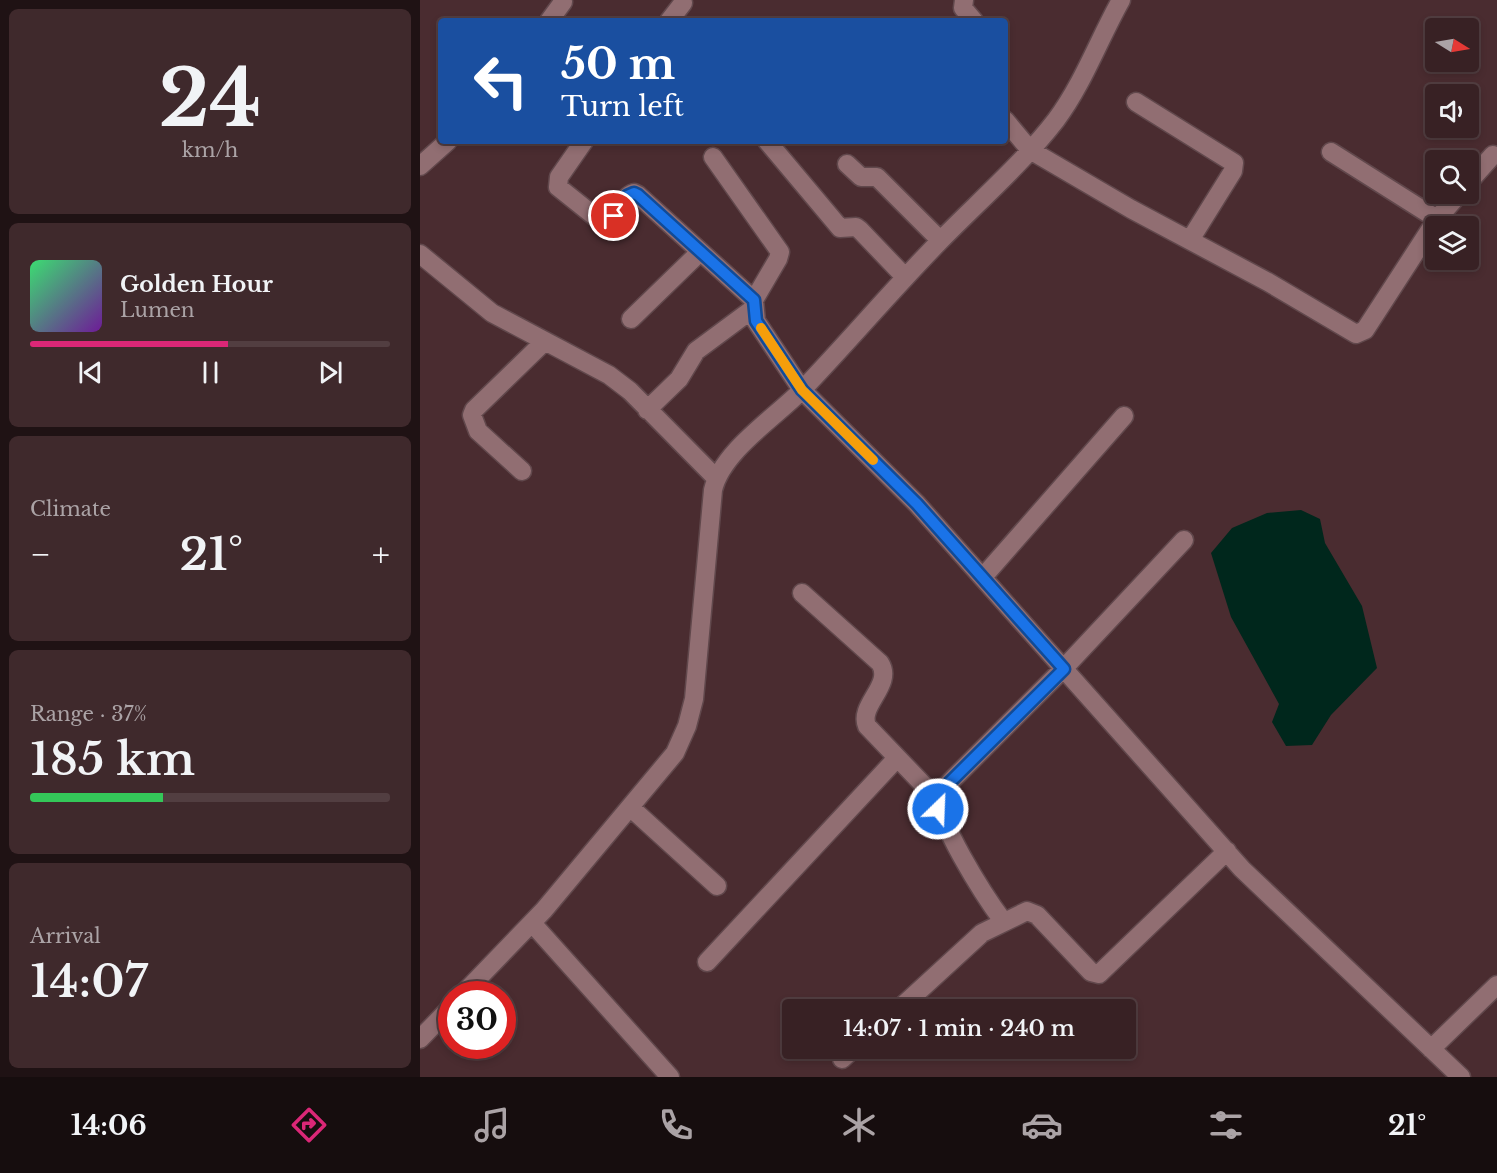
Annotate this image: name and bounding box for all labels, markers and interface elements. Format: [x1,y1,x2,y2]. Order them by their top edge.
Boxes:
north arrow [1425,18,1479,72]
map controls [1425,18,1479,270]
text: 50 m [561,38,675,90]
icon: left [462,42,540,120]
text: 24 [159,50,261,147]
button: sound [1425,84,1479,138]
text: Turn left [561,90,684,123]
text: km/h [182,138,238,162]
button: search [1425,150,1479,204]
pin [588,190,639,241]
icon: arrive [597,199,630,232]
button: layers [1425,216,1479,270]
text: Golden Hour [120,271,273,298]
text: Lumen [120,298,195,322]
icon: previous [74,356,107,389]
icon: pause [194,356,227,389]
icon: next [314,356,347,389]
text: Climate [30,497,111,521]
text: 21° [180,526,243,582]
text: − [30,534,51,575]
text: + [372,534,390,575]
text: Range · 37% [30,702,147,726]
text: 185 km [30,731,195,787]
position arrow [906,777,970,841]
text: Arrival [30,924,101,948]
text: 14:07 [30,953,148,1009]
speed limit sign: 30 [438,981,516,1059]
text: 14:07 · 1 min · 240 m [843,1015,1075,1042]
icon: directions [288,1104,330,1146]
icon: music [471,1104,513,1146]
icon: phone [655,1104,697,1146]
icon: climate [838,1104,880,1146]
icon: car [1021,1104,1063,1146]
icon: filters [1205,1104,1247,1146]
text: 14:06 [71,1109,147,1142]
text: 21° [1388,1109,1426,1142]

